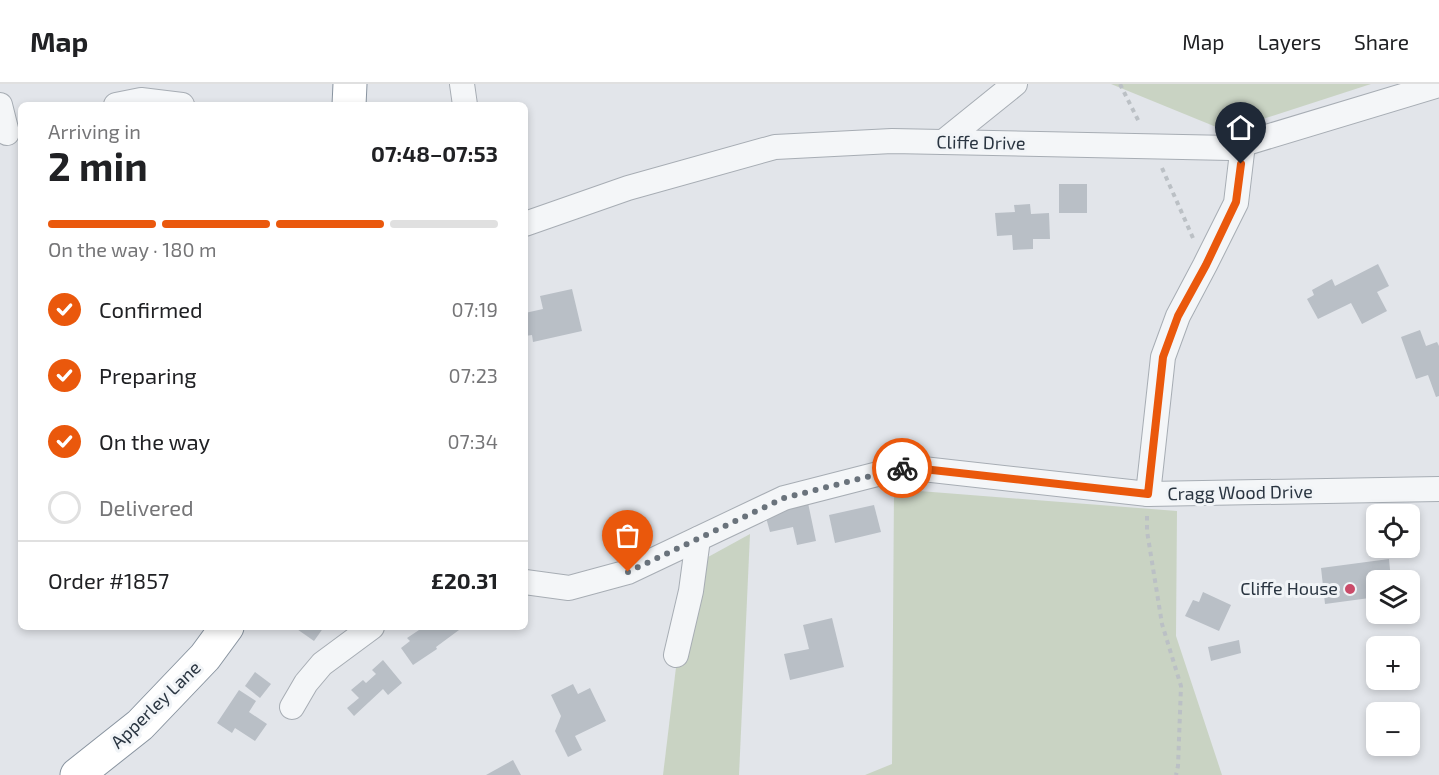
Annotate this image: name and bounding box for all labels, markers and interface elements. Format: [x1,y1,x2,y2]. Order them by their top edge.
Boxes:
text: Map [30,24,88,58]
text: Map [1182,29,1224,54]
text: Layers [1257,29,1321,54]
text: Share [1354,29,1409,54]
pin [1215,102,1266,164]
icon: home [1224,111,1257,144]
text: Arriving in [48,119,141,143]
street label: Cliffe Drive [936,130,1026,154]
text: 07:48–07:53 [371,140,498,166]
text: 2 min [48,142,148,189]
text: On the way · 180 m [48,237,216,261]
icon: check [48,293,81,326]
text: Confirmed [99,296,203,322]
text: 07:19 [452,297,498,321]
icon: check [48,359,81,392]
text: Preparing [99,362,197,388]
text: 07:23 [449,363,498,387]
icon: check [48,425,81,458]
text: On the way [99,428,210,454]
text: 07:34 [448,429,498,453]
courier [872,438,932,498]
icon: bike [886,452,919,485]
street label: Cragg Wood Drive [1167,480,1313,504]
text: Delivered [99,494,194,520]
map controls [1366,504,1420,756]
button: locate [1366,504,1420,558]
pin [602,510,653,572]
icon: bag [611,519,644,552]
text: Order #1857 [48,567,169,593]
text: £20.31 [431,567,498,593]
button: layers [1366,570,1420,624]
place label: Cliffe House [1240,577,1338,599]
marker: Cliffe House [1343,582,1357,596]
button: + [1366,636,1420,690]
street label: Apperley Lane [106,656,205,753]
button: − [1366,702,1420,756]

